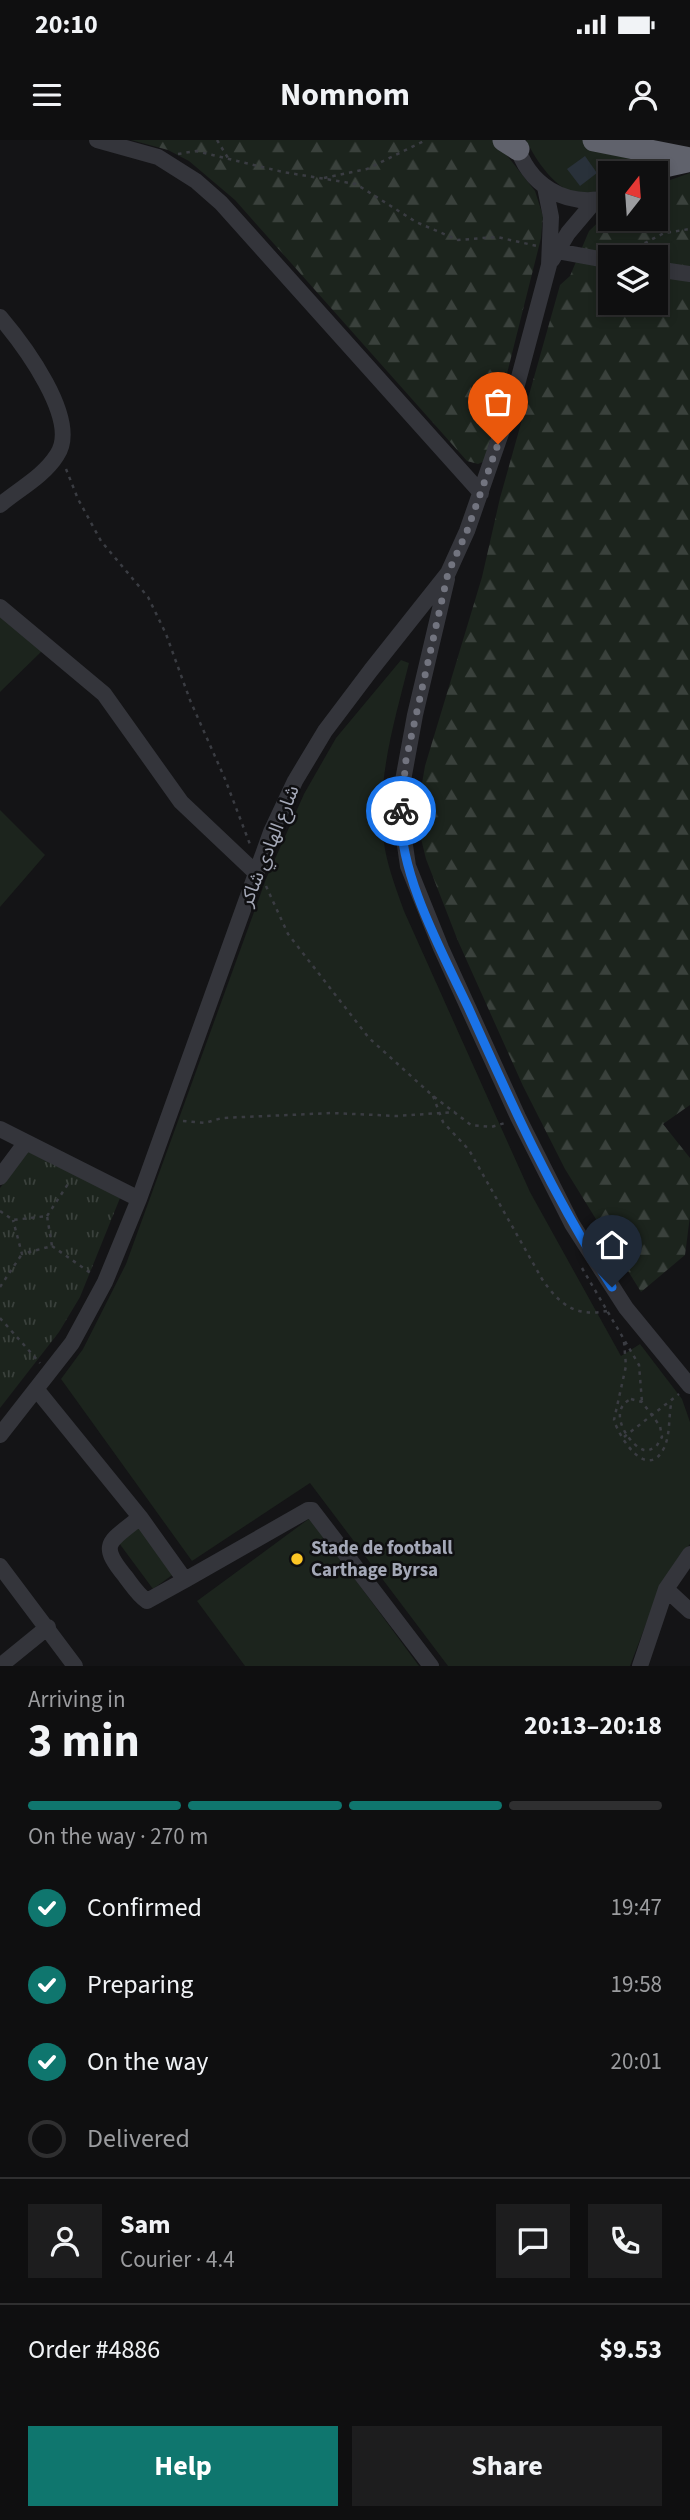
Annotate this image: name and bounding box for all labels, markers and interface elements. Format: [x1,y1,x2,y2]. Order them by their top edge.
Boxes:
text: 20:10 [35,6,98,43]
text: Nomnom [280,72,410,118]
icon: menu [28,76,66,114]
icon: person [624,76,662,114]
north arrow [598,161,668,231]
map controls [598,161,668,315]
button: layers [598,245,668,315]
pin [468,372,528,444]
icon: bag [479,383,517,421]
courier [366,776,436,846]
street label: شارع الهادي شاكر [233,781,307,912]
icon: bike [382,792,420,830]
pin [582,1215,642,1287]
icon: home [593,1226,631,1264]
place label: Stade de football Carthage Byrsa [311,1535,453,1584]
marker: Stade de football Carthage Byrsa [289,1551,305,1567]
text: Arriving in [28,1683,126,1716]
text: 20:13–20:18 [524,1707,662,1744]
text: 3 min [28,1709,140,1774]
text: On the way · 270 m [28,1820,208,1853]
icon: check [28,1889,66,1927]
text: Confirmed [87,1889,202,1926]
text: 19:47 [611,1891,662,1924]
icon: check [28,1966,66,2004]
text: Preparing [87,1966,193,2003]
text: 19:58 [611,1968,662,2001]
icon: check [28,2043,66,2081]
text: On the way [87,2043,208,2080]
text: 20:01 [611,2045,662,2078]
text: Delivered [87,2120,190,2157]
button: person [28,2204,102,2278]
button: chat [496,2204,570,2278]
button: phone [588,2204,662,2278]
text: Sam [120,2206,170,2243]
text: Courier · 4.4 [120,2243,235,2276]
text: Order #4886 [28,2331,160,2368]
text: $9.53 [599,2331,662,2368]
button: Help [28,2426,338,2506]
button: Share [352,2426,662,2506]

